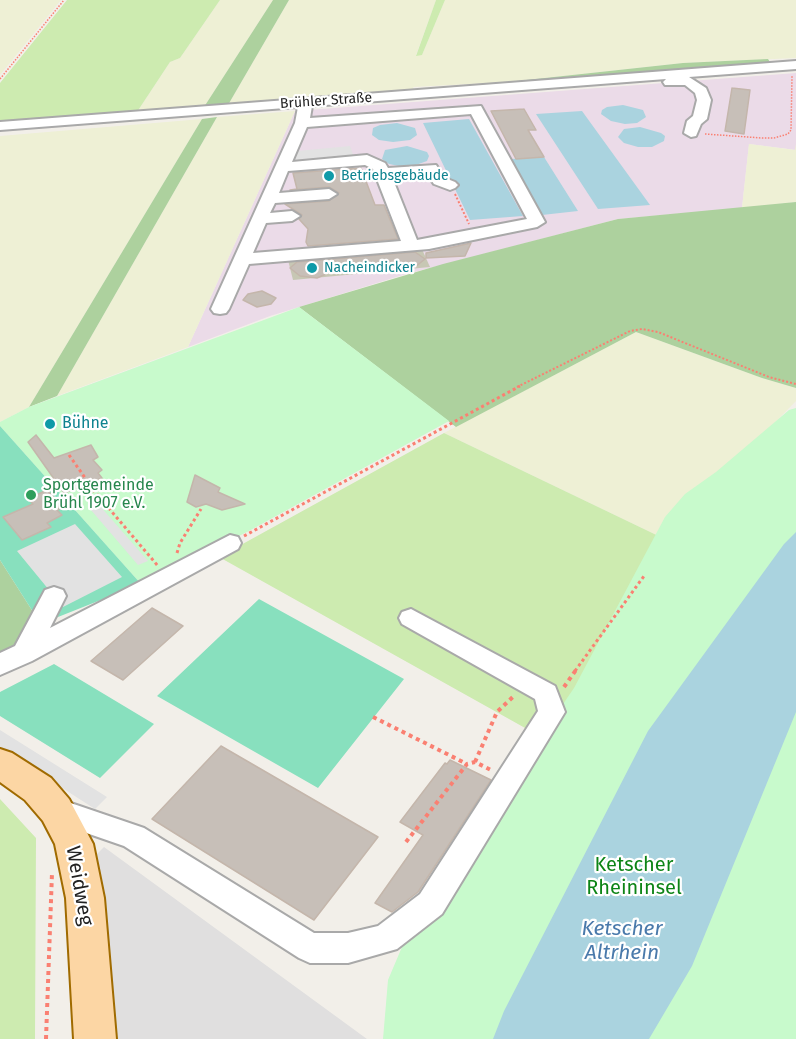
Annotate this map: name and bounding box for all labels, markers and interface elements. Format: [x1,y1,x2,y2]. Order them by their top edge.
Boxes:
street label: Brühler Straße [279,89,373,113]
place label: Betriebsgebäude [341,168,449,184]
marker: Betriebsgebäude [322,169,336,183]
place label: Nacheindicker [324,260,415,276]
marker: Nacheindicker [305,261,319,275]
place label: Bühne [62,414,109,434]
marker: Bühne [43,417,57,431]
place label: Sportgemeinde Brühl 1907 e.V. [43,476,154,514]
marker: Sportgemeinde Brühl 1907 e.V. [24,488,38,502]
street label: Weidweg [60,844,98,928]
park label: Ketscher Rheininsel [586,853,682,900]
water label: Ketscher Altrhein [582,916,662,966]

